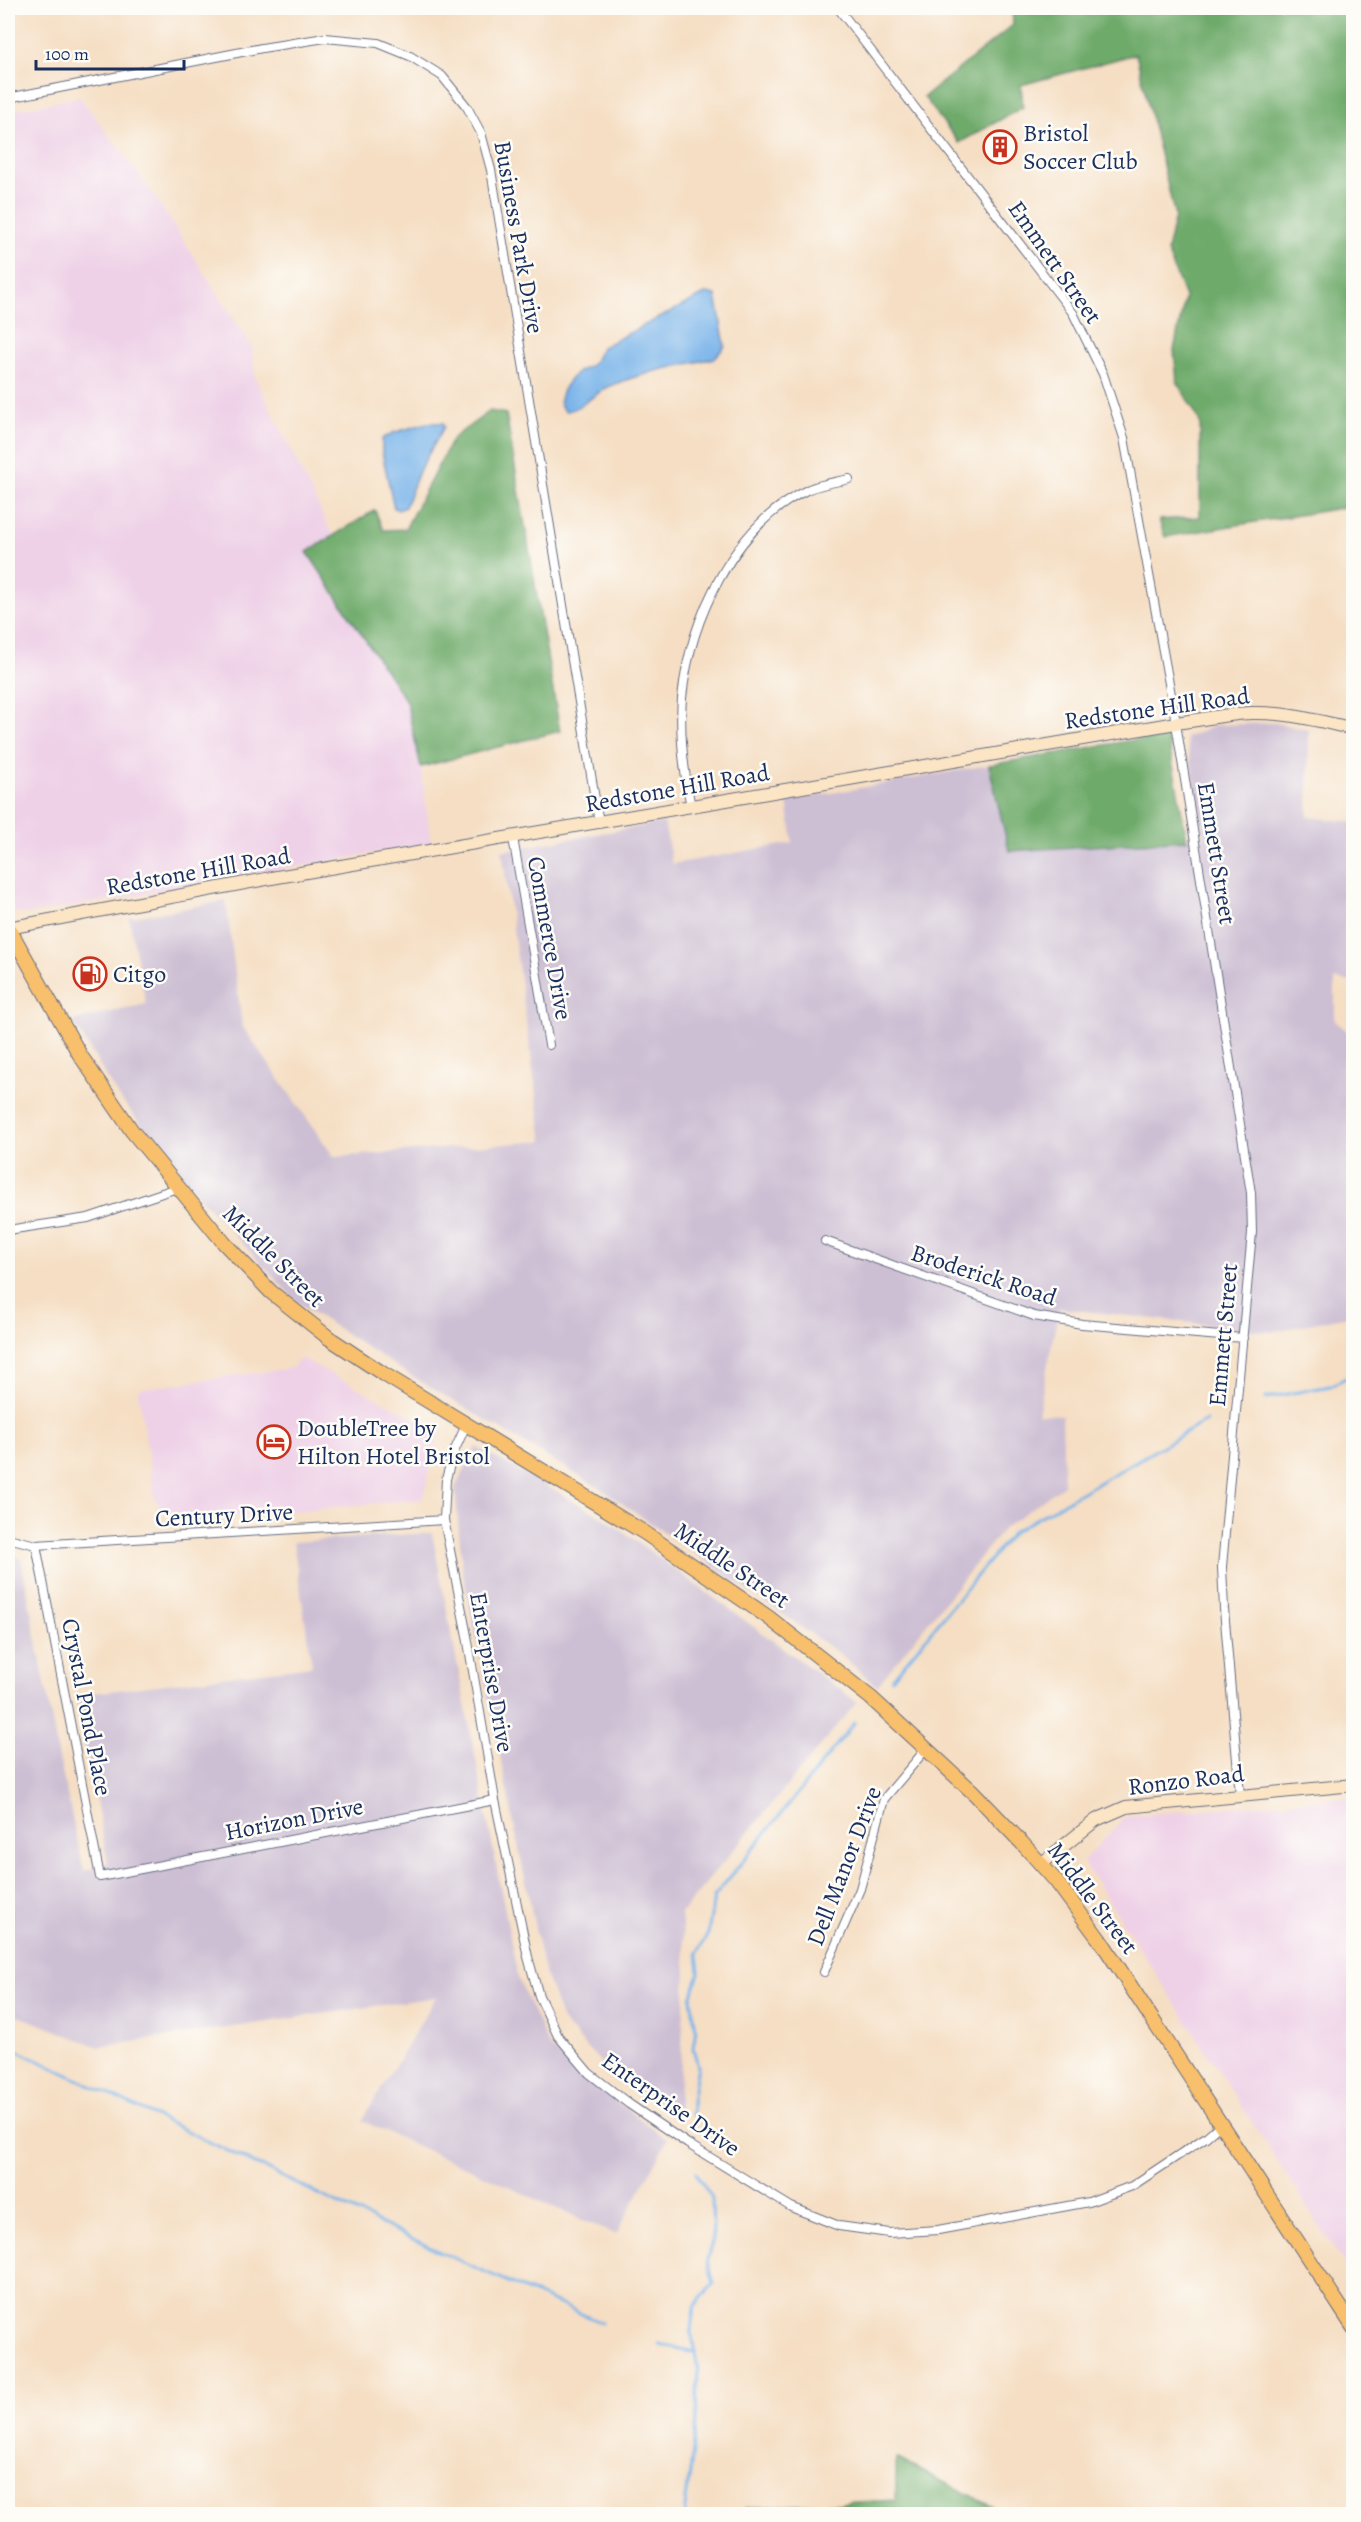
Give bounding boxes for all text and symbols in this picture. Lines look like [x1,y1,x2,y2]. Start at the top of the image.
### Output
scale bar [36,33,184,71]
text: 100 m [45,42,89,66]
place label: Bristol Soccer Club [1023,117,1138,177]
building icon: Bristol Soccer Club [982,129,1018,165]
street label: Business Park Drive [486,138,552,336]
street label: Emmett Street [1001,194,1109,330]
street label: Redstone Hill Road [1062,679,1252,737]
street label: Redstone Hill Road [582,756,772,820]
street label: Emmett Street [1190,779,1244,927]
street label: Redstone Hill Road [103,839,293,903]
street label: Commerce Drive [520,854,580,1022]
fuel station icon: Citgo [72,956,108,992]
place label: Citgo [113,958,166,990]
street label: Middle Street [216,1198,332,1314]
street label: Broderick Road [907,1236,1061,1314]
street label: Emmett Street [1201,1262,1245,1408]
place label: DoubleTree by Hilton Hotel Bristol [297,1412,490,1472]
hotel icon: DoubleTree by Hilton Hotel Bristol [256,1424,292,1460]
street label: Century Drive [154,1495,294,1535]
street label: Middle Street [668,1515,796,1615]
street label: Enterprise Drive [462,1589,522,1755]
street label: Crystal Pond Place [54,1616,120,1798]
street label: Ronzo Road [1126,1757,1246,1803]
street label: Dell Manor Drive [799,1782,889,1950]
street label: Horizon Drive [222,1790,366,1848]
street label: Middle Street [1040,1835,1146,1961]
street label: Enterprise Drive [595,2044,747,2164]

